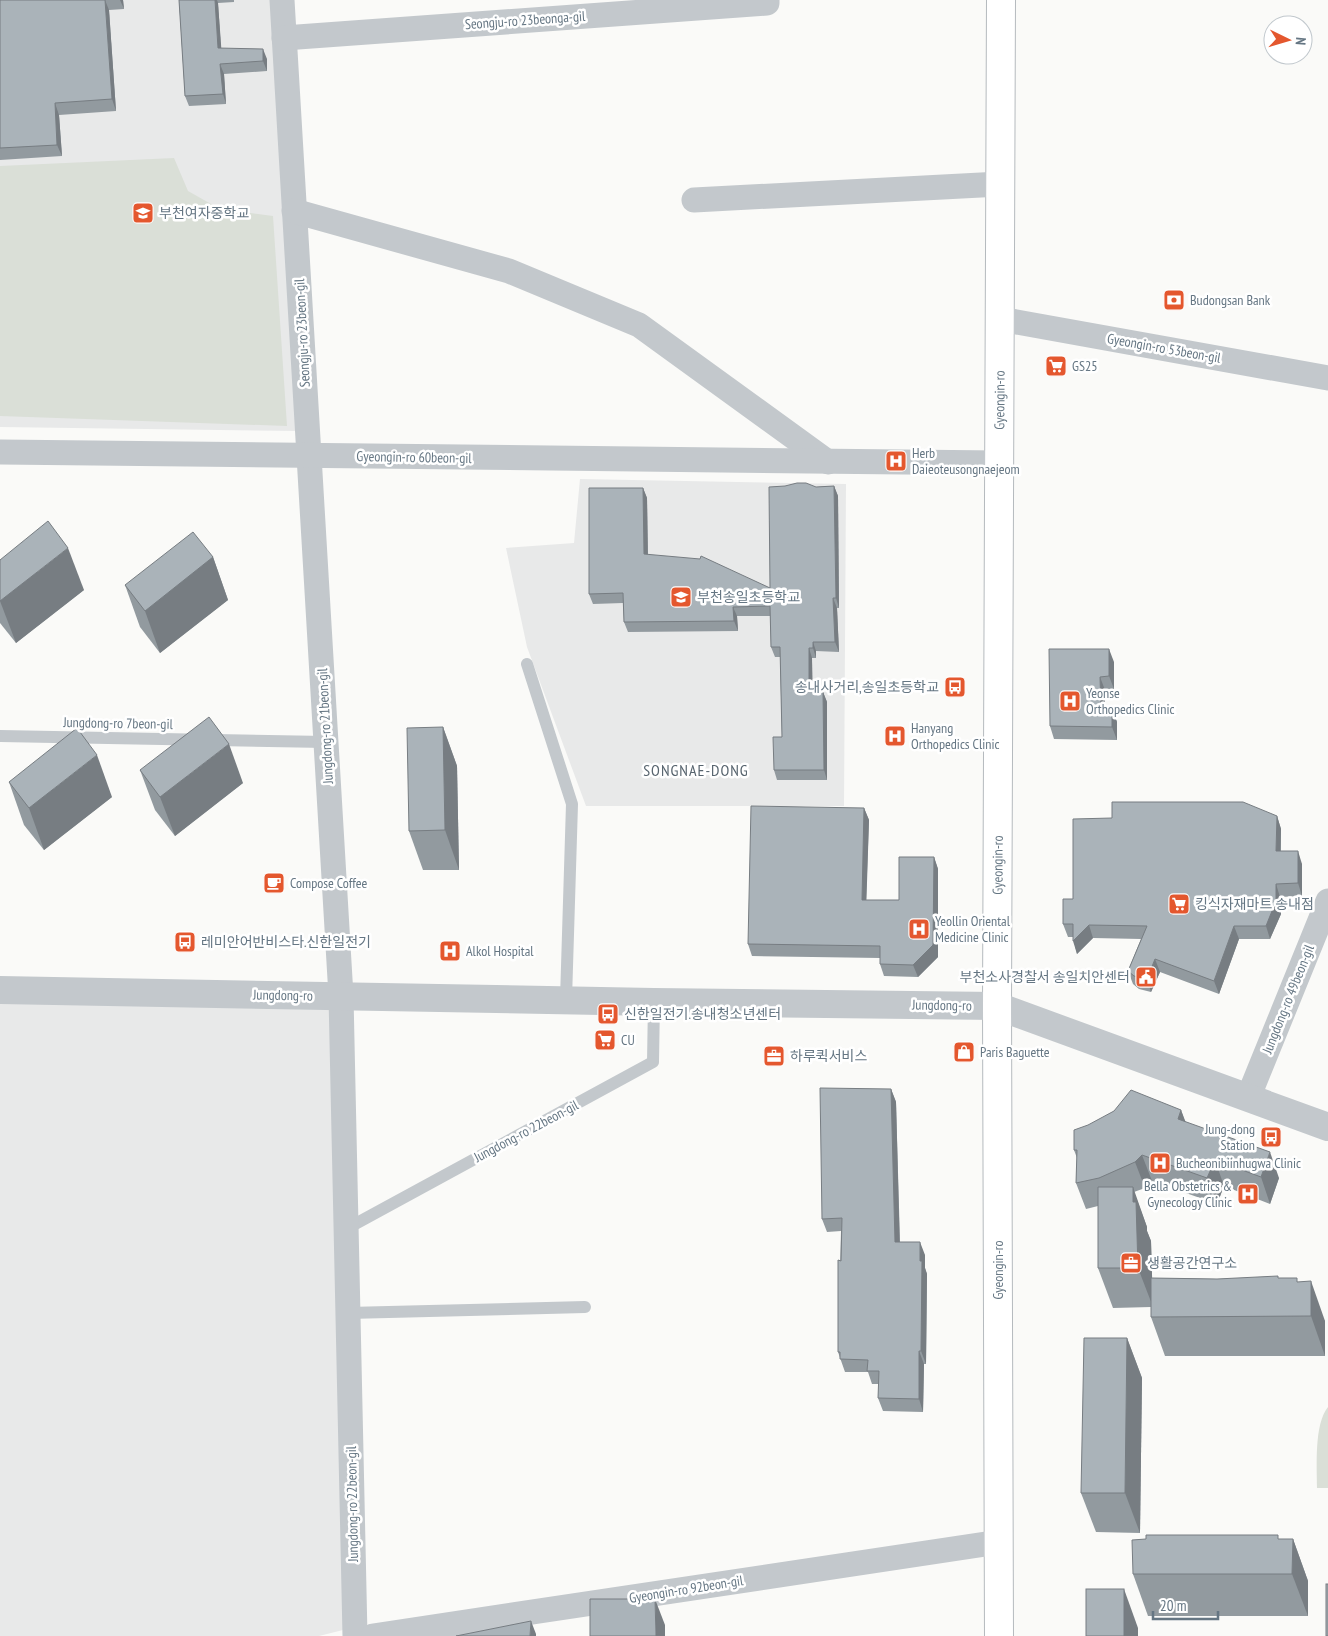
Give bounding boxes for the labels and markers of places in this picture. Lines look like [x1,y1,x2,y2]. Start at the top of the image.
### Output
school or university icon: 부천여자중학교 [131,201,155,225]
place label: 부천여자중학교 [159,204,249,222]
bank icon: Budongsan Bank [1162,288,1186,312]
place label: Budongsan Bank [1190,291,1271,309]
supermarket icon: GS25 [1044,354,1068,378]
place label: GS25 [1072,357,1097,375]
place label: Herb Daieoteusongnaejeom [912,444,1020,478]
hospital icon: Herb Daieoteusongnaejeom [884,449,908,473]
school or university icon: 부천송일초등학교 [669,585,693,609]
place label: 부천송일초등학교 [697,588,800,606]
bus stop icon: 송내사거리,송일초등학교 [943,675,967,699]
place label: 송내사거리,송일초등학교 [795,678,939,696]
place label: Yeonse Orthopedics Clinic [1086,684,1174,718]
hospital icon: Yeonse Orthopedics Clinic [1058,689,1082,713]
place label: Hanyang Orthopedics Clinic [911,719,999,753]
hospital icon: Hanyang Orthopedics Clinic [883,724,907,748]
cafe icon: Compose Coffee [262,871,286,895]
place label: Compose Coffee [290,874,367,892]
supermarket icon: 킹식자재마트 송내점 [1167,892,1191,916]
place label: 킹식자재마트 송내점 [1195,895,1314,913]
place label: Yeollin Oriental Medicine Clinic [935,912,1011,946]
hospital icon: Yeollin Oriental Medicine Clinic [907,917,931,941]
bus stop icon: 레미안어반비스타.신한일전기 [173,930,197,954]
place label: 레미안어반비스타.신한일전기 [201,933,371,951]
hospital icon: Alkol Hospital [438,939,462,963]
place label: Alkol Hospital [466,942,534,960]
public building icon: 부천소사경찰서 송일치안센터 [1134,965,1158,989]
place label: 부천소사경찰서 송일치안센터 [960,968,1130,986]
bus stop icon: 신한일전기.송내청소년센터 [596,1002,620,1026]
place label: 신한일전기.송내청소년센터 [624,1005,781,1023]
supermarket icon: CU [593,1028,617,1052]
place label: CU [621,1031,635,1049]
shop icon: Paris Baguette [952,1040,976,1064]
place label: Paris Baguette [980,1043,1050,1061]
office icon: 하루퀵서비스 [762,1044,786,1068]
place label: 하루퀵서비스 [790,1047,867,1065]
place label: Jung-dong Station [1204,1120,1255,1154]
bus stop icon: Jung-dong Station [1259,1125,1283,1149]
hospital icon: Bucheonibiinhugwa Clinic [1148,1151,1172,1175]
place label: Bucheonibiinhugwa Clinic [1176,1154,1301,1172]
place label: Bella Obstetrics & Gynecology Clinic [1144,1177,1232,1211]
hospital icon: Bella Obstetrics & Gynecology Clinic [1236,1182,1260,1206]
office icon: 생활공간연구소 [1119,1251,1143,1275]
place label: 생활공간연구소 [1147,1254,1237,1272]

